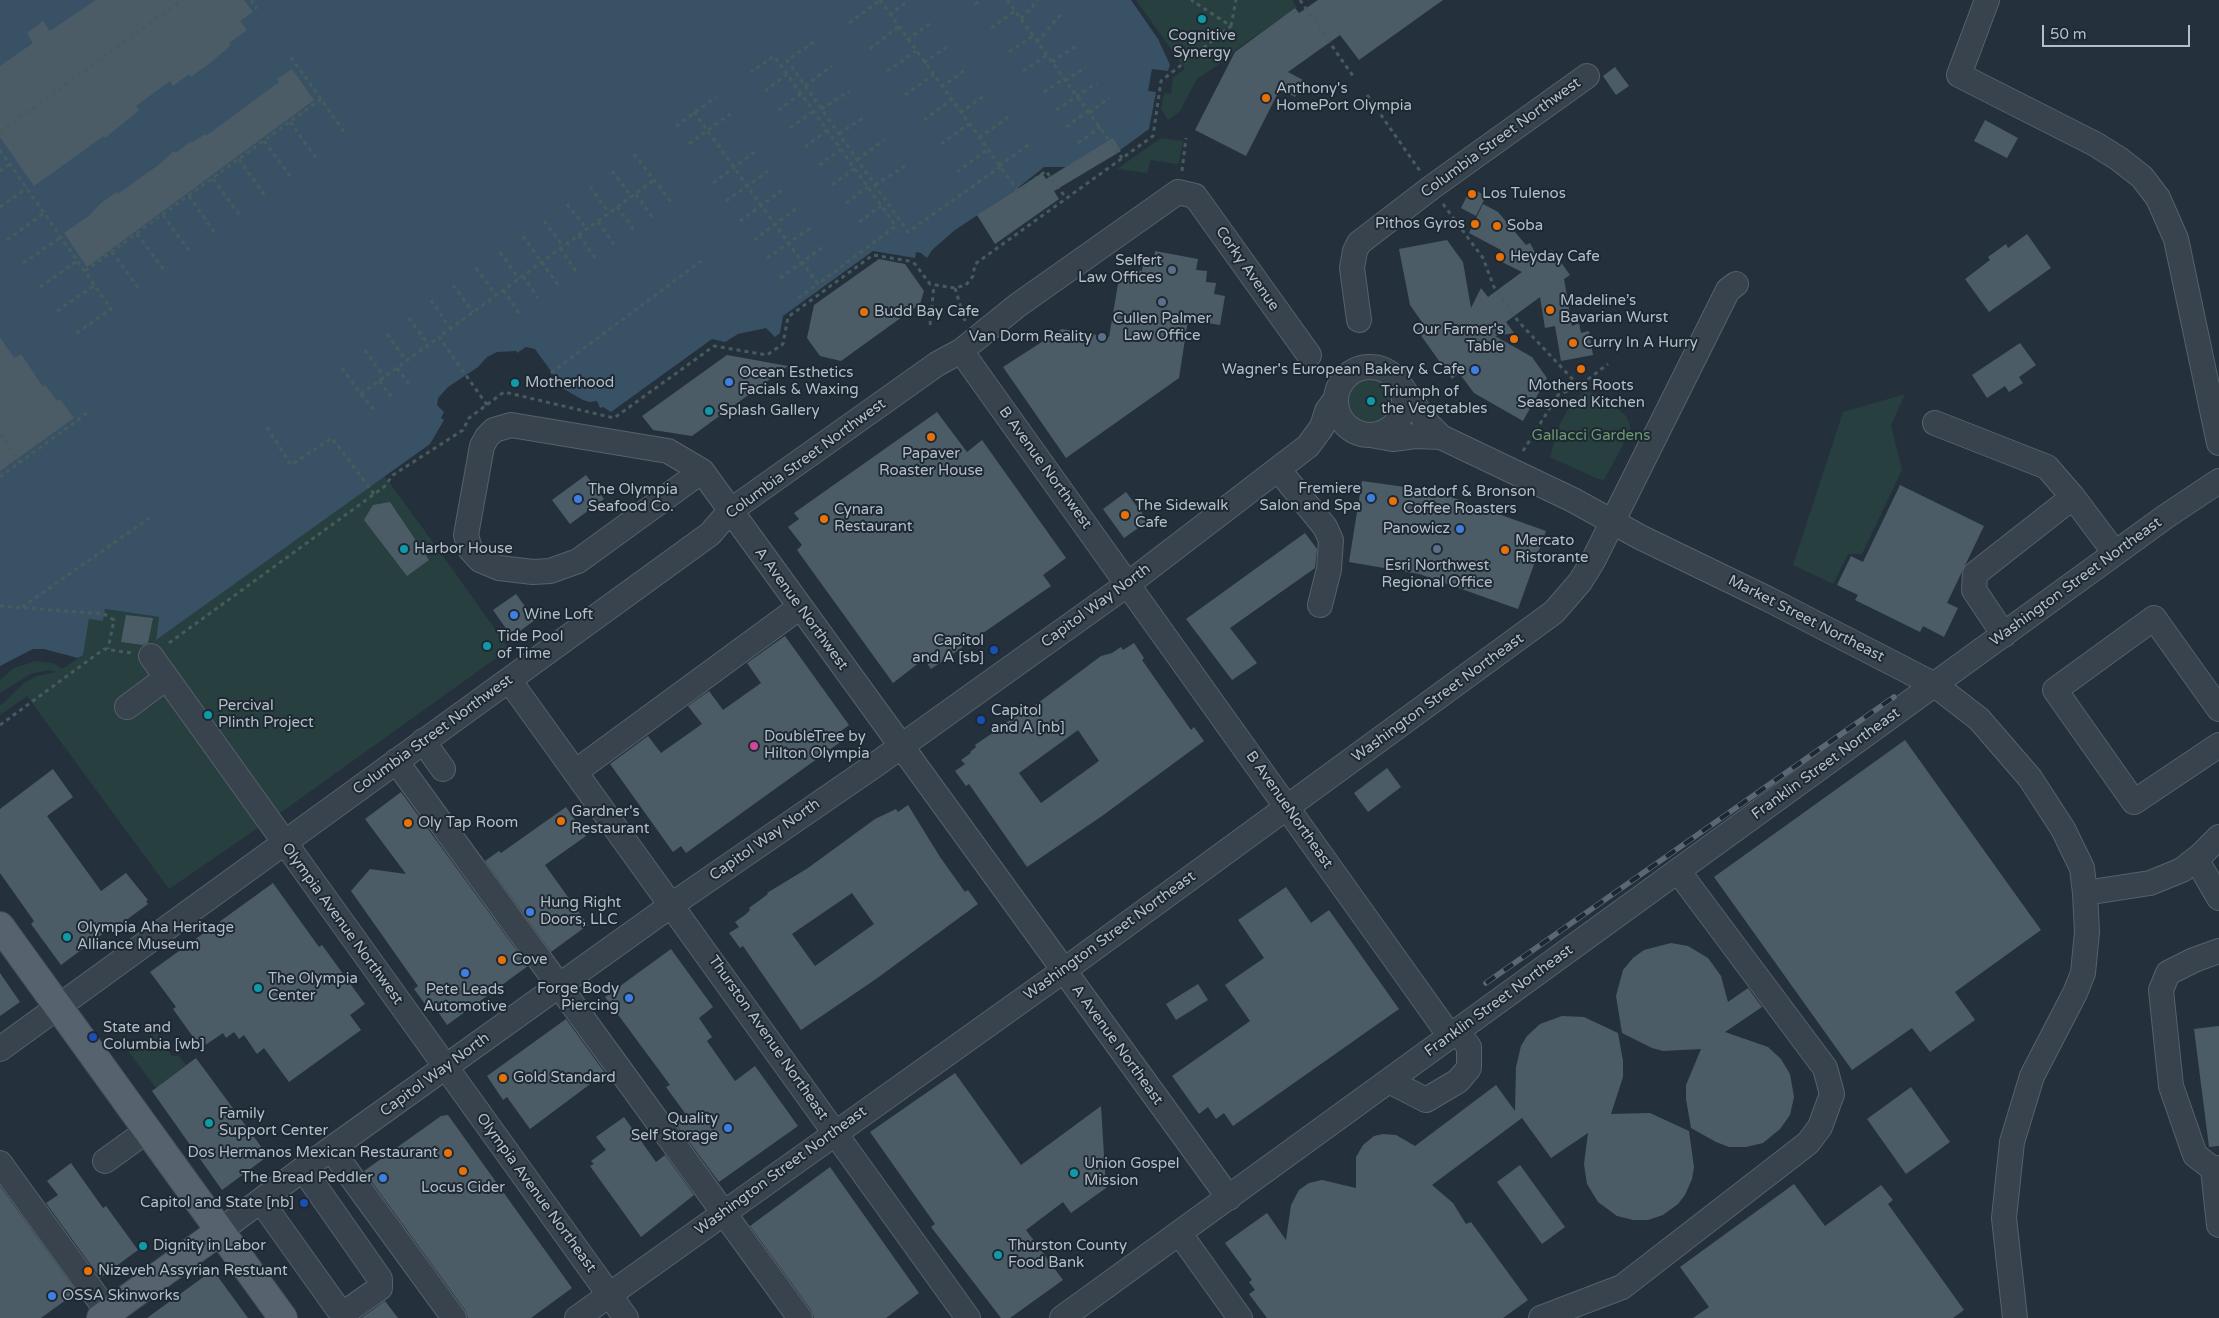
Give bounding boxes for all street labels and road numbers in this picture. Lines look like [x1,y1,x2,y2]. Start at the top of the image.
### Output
street label: Columbia Street Northwest [1418,74,1584,202]
street label: Corky Avenue [1211,223,1283,315]
street label: Columbia Street Northwest [723,395,889,523]
street label: B Avenue Northwest [995,403,1095,533]
street label: Washington Street Northeast [1987,514,2165,650]
street label: A Avenue Northwest [750,544,852,674]
street label: Capitol Way North [1038,560,1154,652]
street label: Market Street Northeast [1725,572,1887,666]
street label: Washington Street Northeast [1349,630,1527,766]
street label: Columbia Street Northwest [350,671,516,799]
street label: Franklin Street Northeast [1748,704,1904,824]
street label: B AvenueNortheast [1242,748,1336,872]
street label: Capitol Way North [706,795,824,885]
street label: Olympia Avenue Northwest [277,840,407,1008]
street label: Washington Street Northeast [1021,868,1199,1004]
street label: Franklin Street Northeast [1421,941,1577,1061]
street label: Thurston Avenue Northeast [704,952,832,1124]
street label: A Avenue Northeast [1067,981,1167,1109]
street label: Capitol Way North [377,1029,493,1121]
street label: Washington Street Northeast [692,1103,870,1239]
street label: Olympia Avenue Northeast [472,1110,600,1276]

